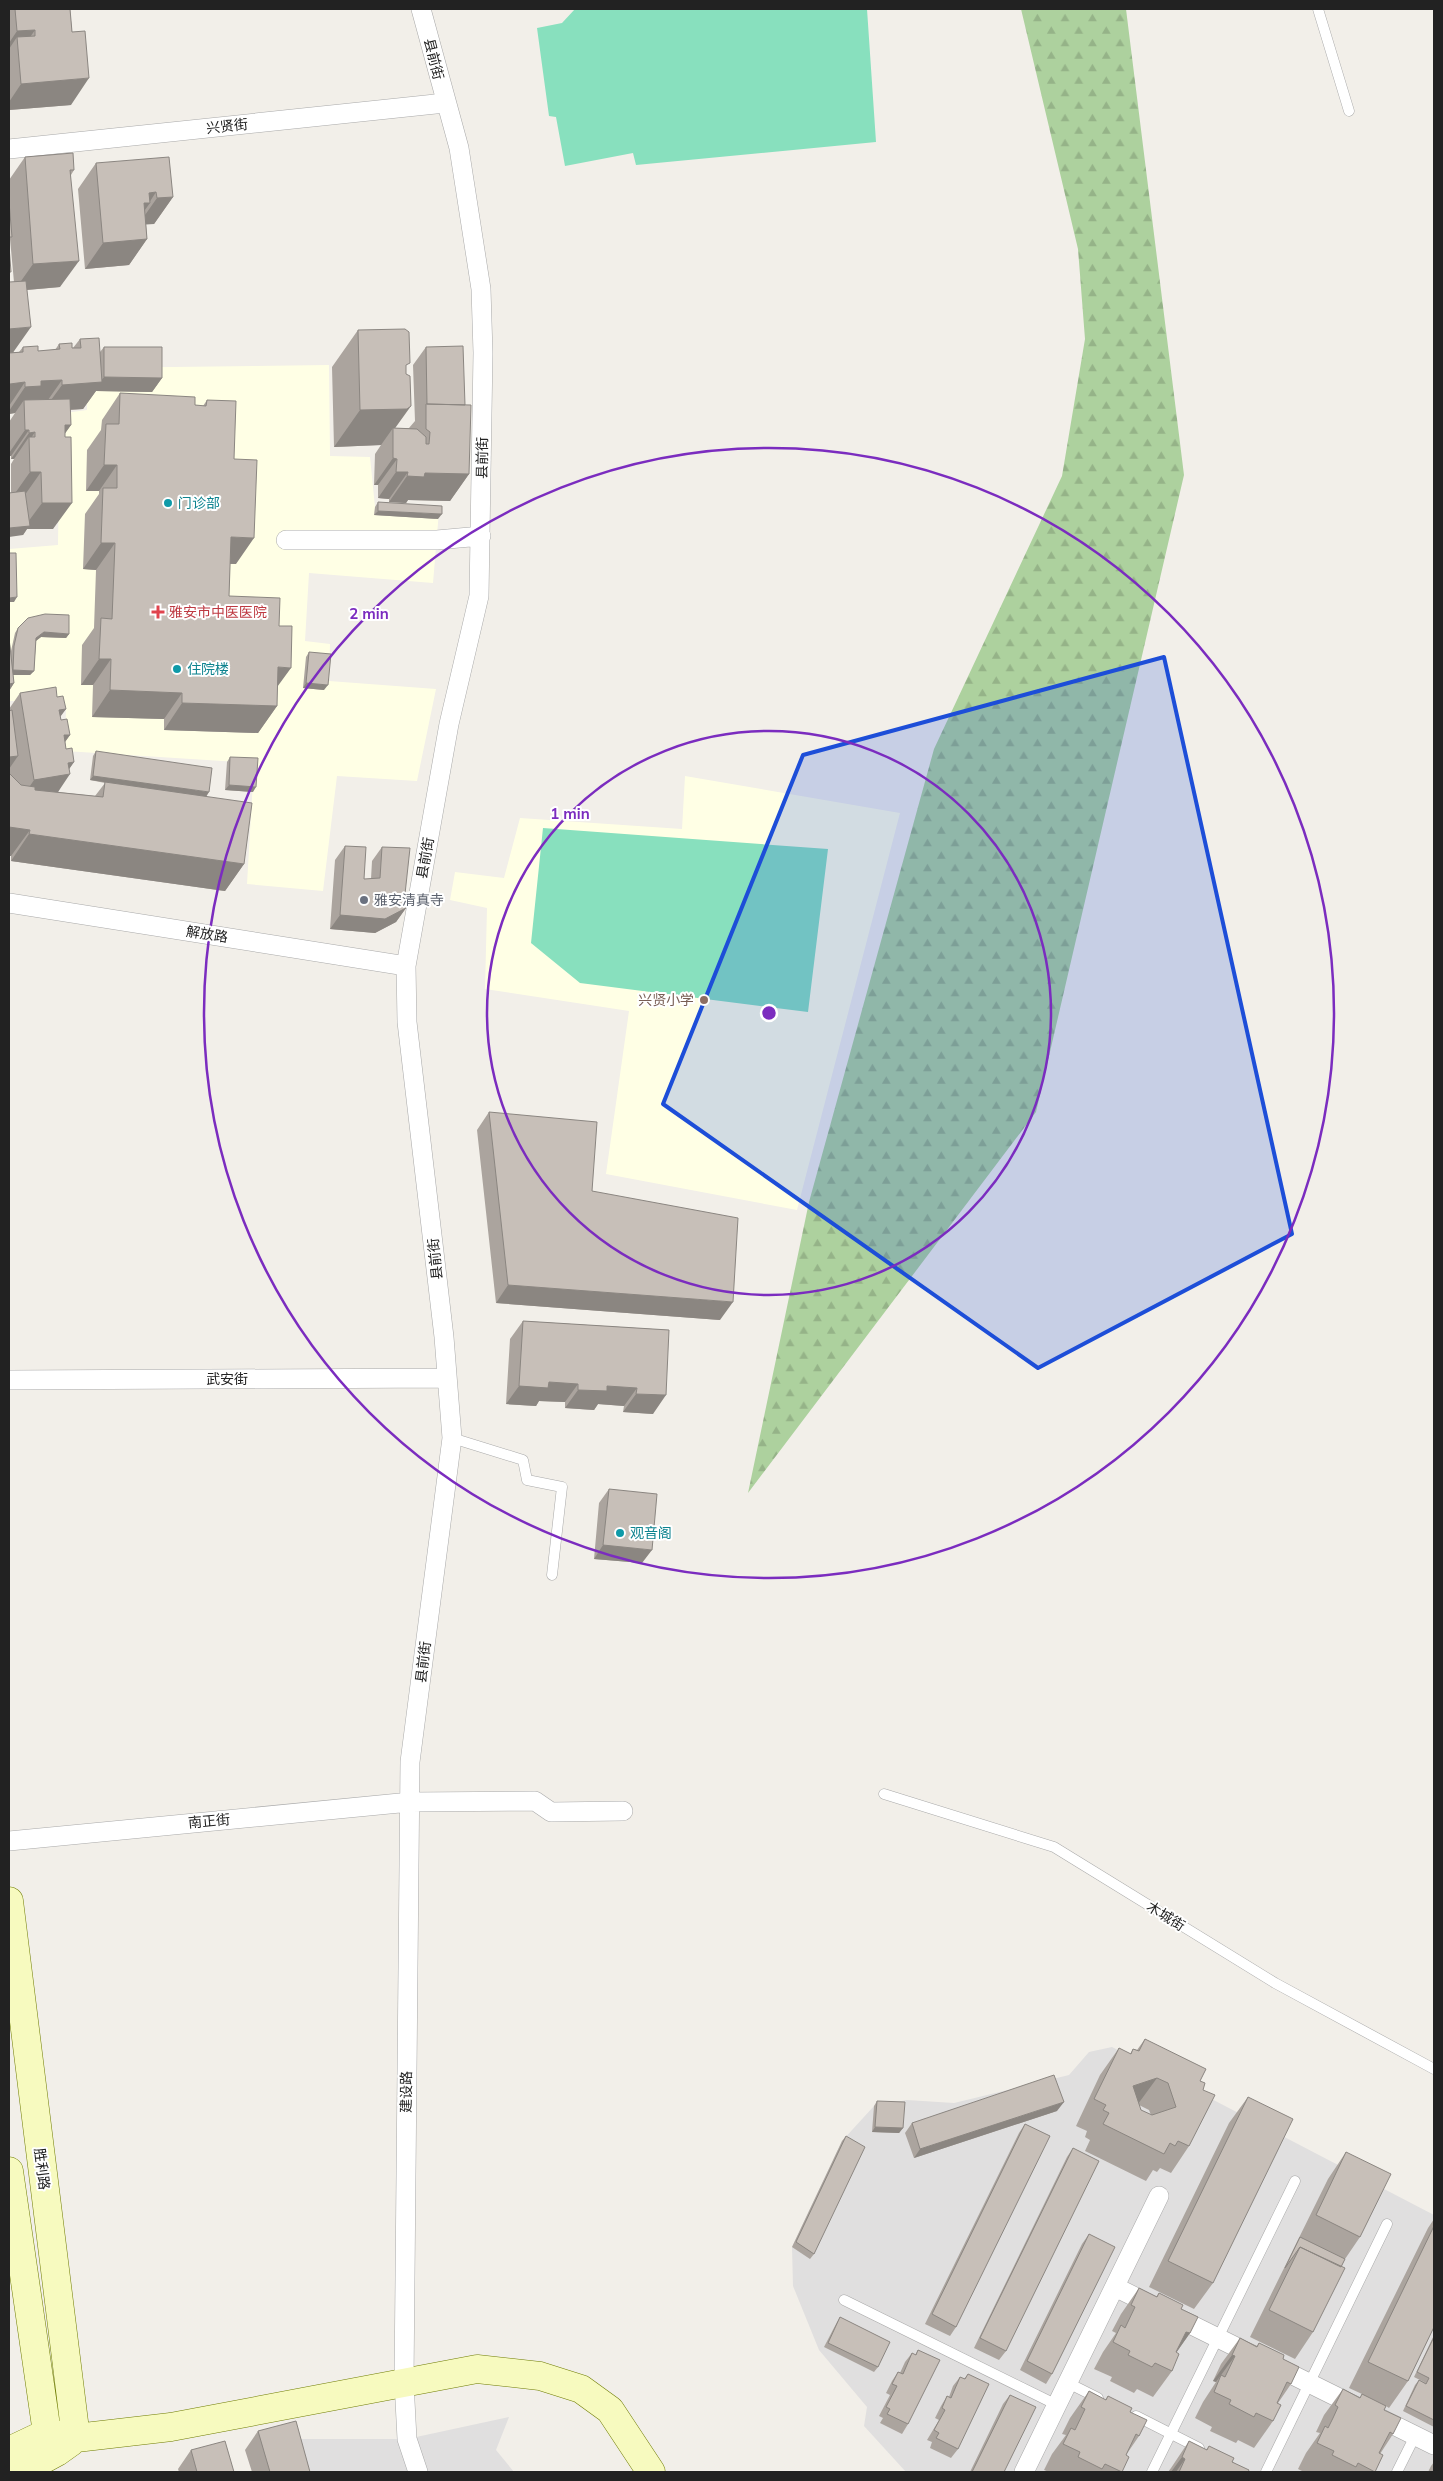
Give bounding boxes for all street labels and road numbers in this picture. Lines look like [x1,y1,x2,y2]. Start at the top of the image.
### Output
street label: 县前街 [420,36,448,82]
street label: 兴贤街 [205,115,249,137]
street label: 县前街 [473,437,491,479]
street label: 县前街 [412,836,438,880]
street label: 解放路 [185,922,229,946]
street label: 县前街 [424,1237,446,1281]
street label: 武安街 [206,1370,248,1388]
street label: 县前街 [412,1640,434,1684]
street label: 南正街 [187,1810,231,1832]
street label: 木城街 [1143,1897,1189,1935]
street label: 建设路 [397,2071,415,2113]
street label: 胜利路 [31,2147,53,2191]

